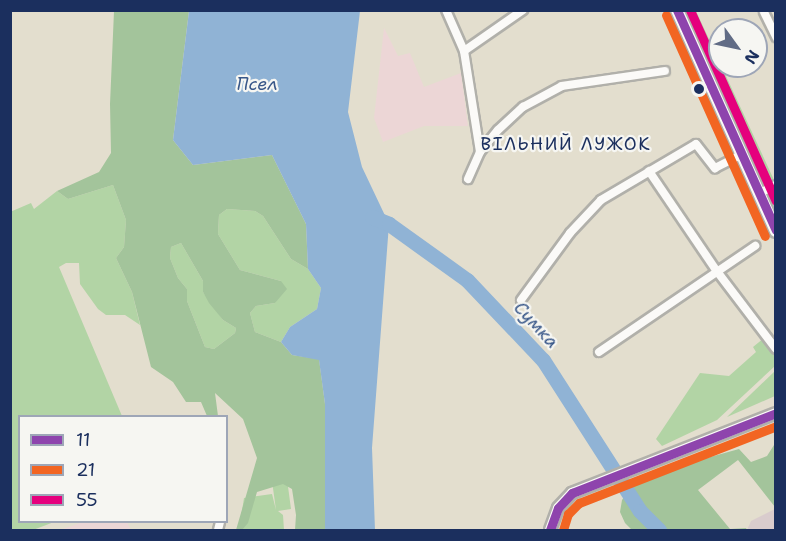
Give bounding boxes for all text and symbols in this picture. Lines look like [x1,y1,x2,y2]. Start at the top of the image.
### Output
north arrow [708,18,768,78]
text: N [740,46,764,68]
water label: Псел [236,73,278,95]
unlabelled marker [693,83,705,95]
district label: ВІЛЬНИЙ ЛУЖОК [481,133,651,155]
water label: Сумка [509,297,563,353]
legend [18,415,228,523]
text: 11 [76,428,90,452]
text: 21 [76,458,95,482]
text: 55 [76,488,97,512]

